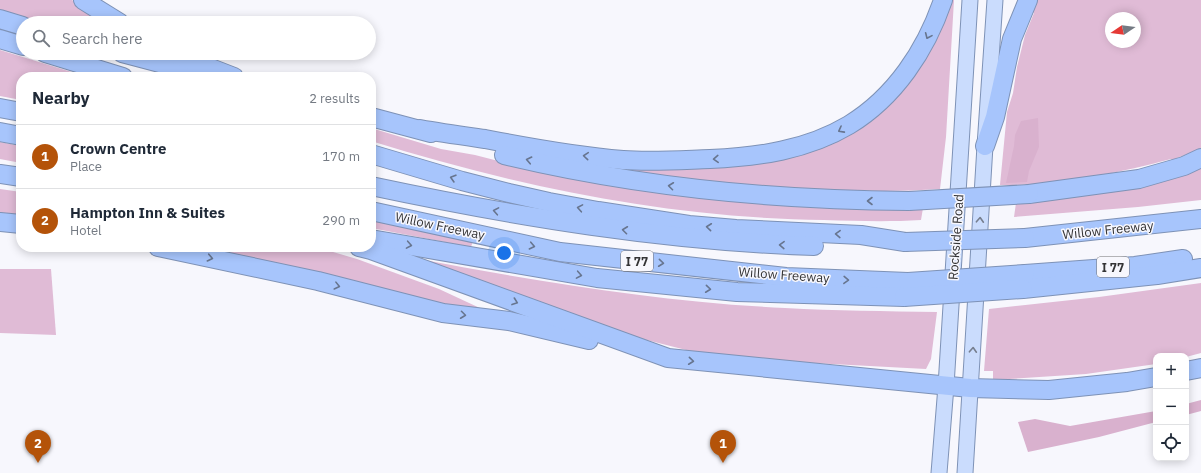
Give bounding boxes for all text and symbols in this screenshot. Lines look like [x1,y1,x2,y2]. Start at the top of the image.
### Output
north arrow [1105,12,1141,48]
search box [16,16,376,60]
icon: search [30,27,52,49]
text: Search here [62,29,142,48]
one-way arrow [925,32,933,40]
text: Nearby [32,87,90,109]
text: 2 results [309,90,360,107]
one-way arrow [838,125,845,132]
text: Crown Centre [70,139,166,158]
text: 1 [41,148,49,165]
text: 170 m [322,148,360,165]
one-way arrow [583,152,589,161]
one-way arrow [713,155,719,163]
one-way arrow [526,157,532,165]
text: Place [70,158,102,175]
one-way arrow [450,174,457,183]
one-way arrow [668,182,674,191]
street label: Rockside Road [945,194,967,280]
one-way arrow [867,197,873,205]
text: Hampton Inn & Suites [70,203,225,222]
one-way arrow [577,204,583,212]
one-way arrow [493,207,499,215]
street label: Willow Freeway [394,208,487,244]
text: 2 [41,212,49,229]
text: 290 m [322,212,360,229]
one-way arrow [976,217,985,223]
street label: Willow Freeway [1062,217,1155,243]
text: Hotel [70,222,102,239]
one-way arrow [706,222,712,231]
one-way arrow [622,226,628,235]
one-way arrow [835,230,841,239]
one-way arrow [406,241,413,249]
one-way arrow [779,241,785,249]
one-way arrow [529,242,535,250]
your location [494,243,514,263]
road number: I 77 [621,251,653,271]
one-way arrow [207,254,213,262]
road number: I 77 [1097,257,1129,277]
one-way arrow [658,259,664,268]
street label: Willow Freeway [738,263,831,287]
one-way arrow [576,270,582,279]
one-way arrow [843,275,849,284]
one-way arrow [334,282,340,290]
one-way arrow [705,285,711,294]
one-way arrow [511,298,518,306]
one-way arrow [460,311,466,320]
one-way arrow [968,346,977,353]
map controls [1153,353,1189,461]
button: + [1153,353,1189,389]
one-way arrow [688,356,694,365]
button: − [1153,389,1189,425]
button: locate [1153,425,1189,461]
pin: 2 [25,430,51,463]
pin: 1 [710,430,736,463]

